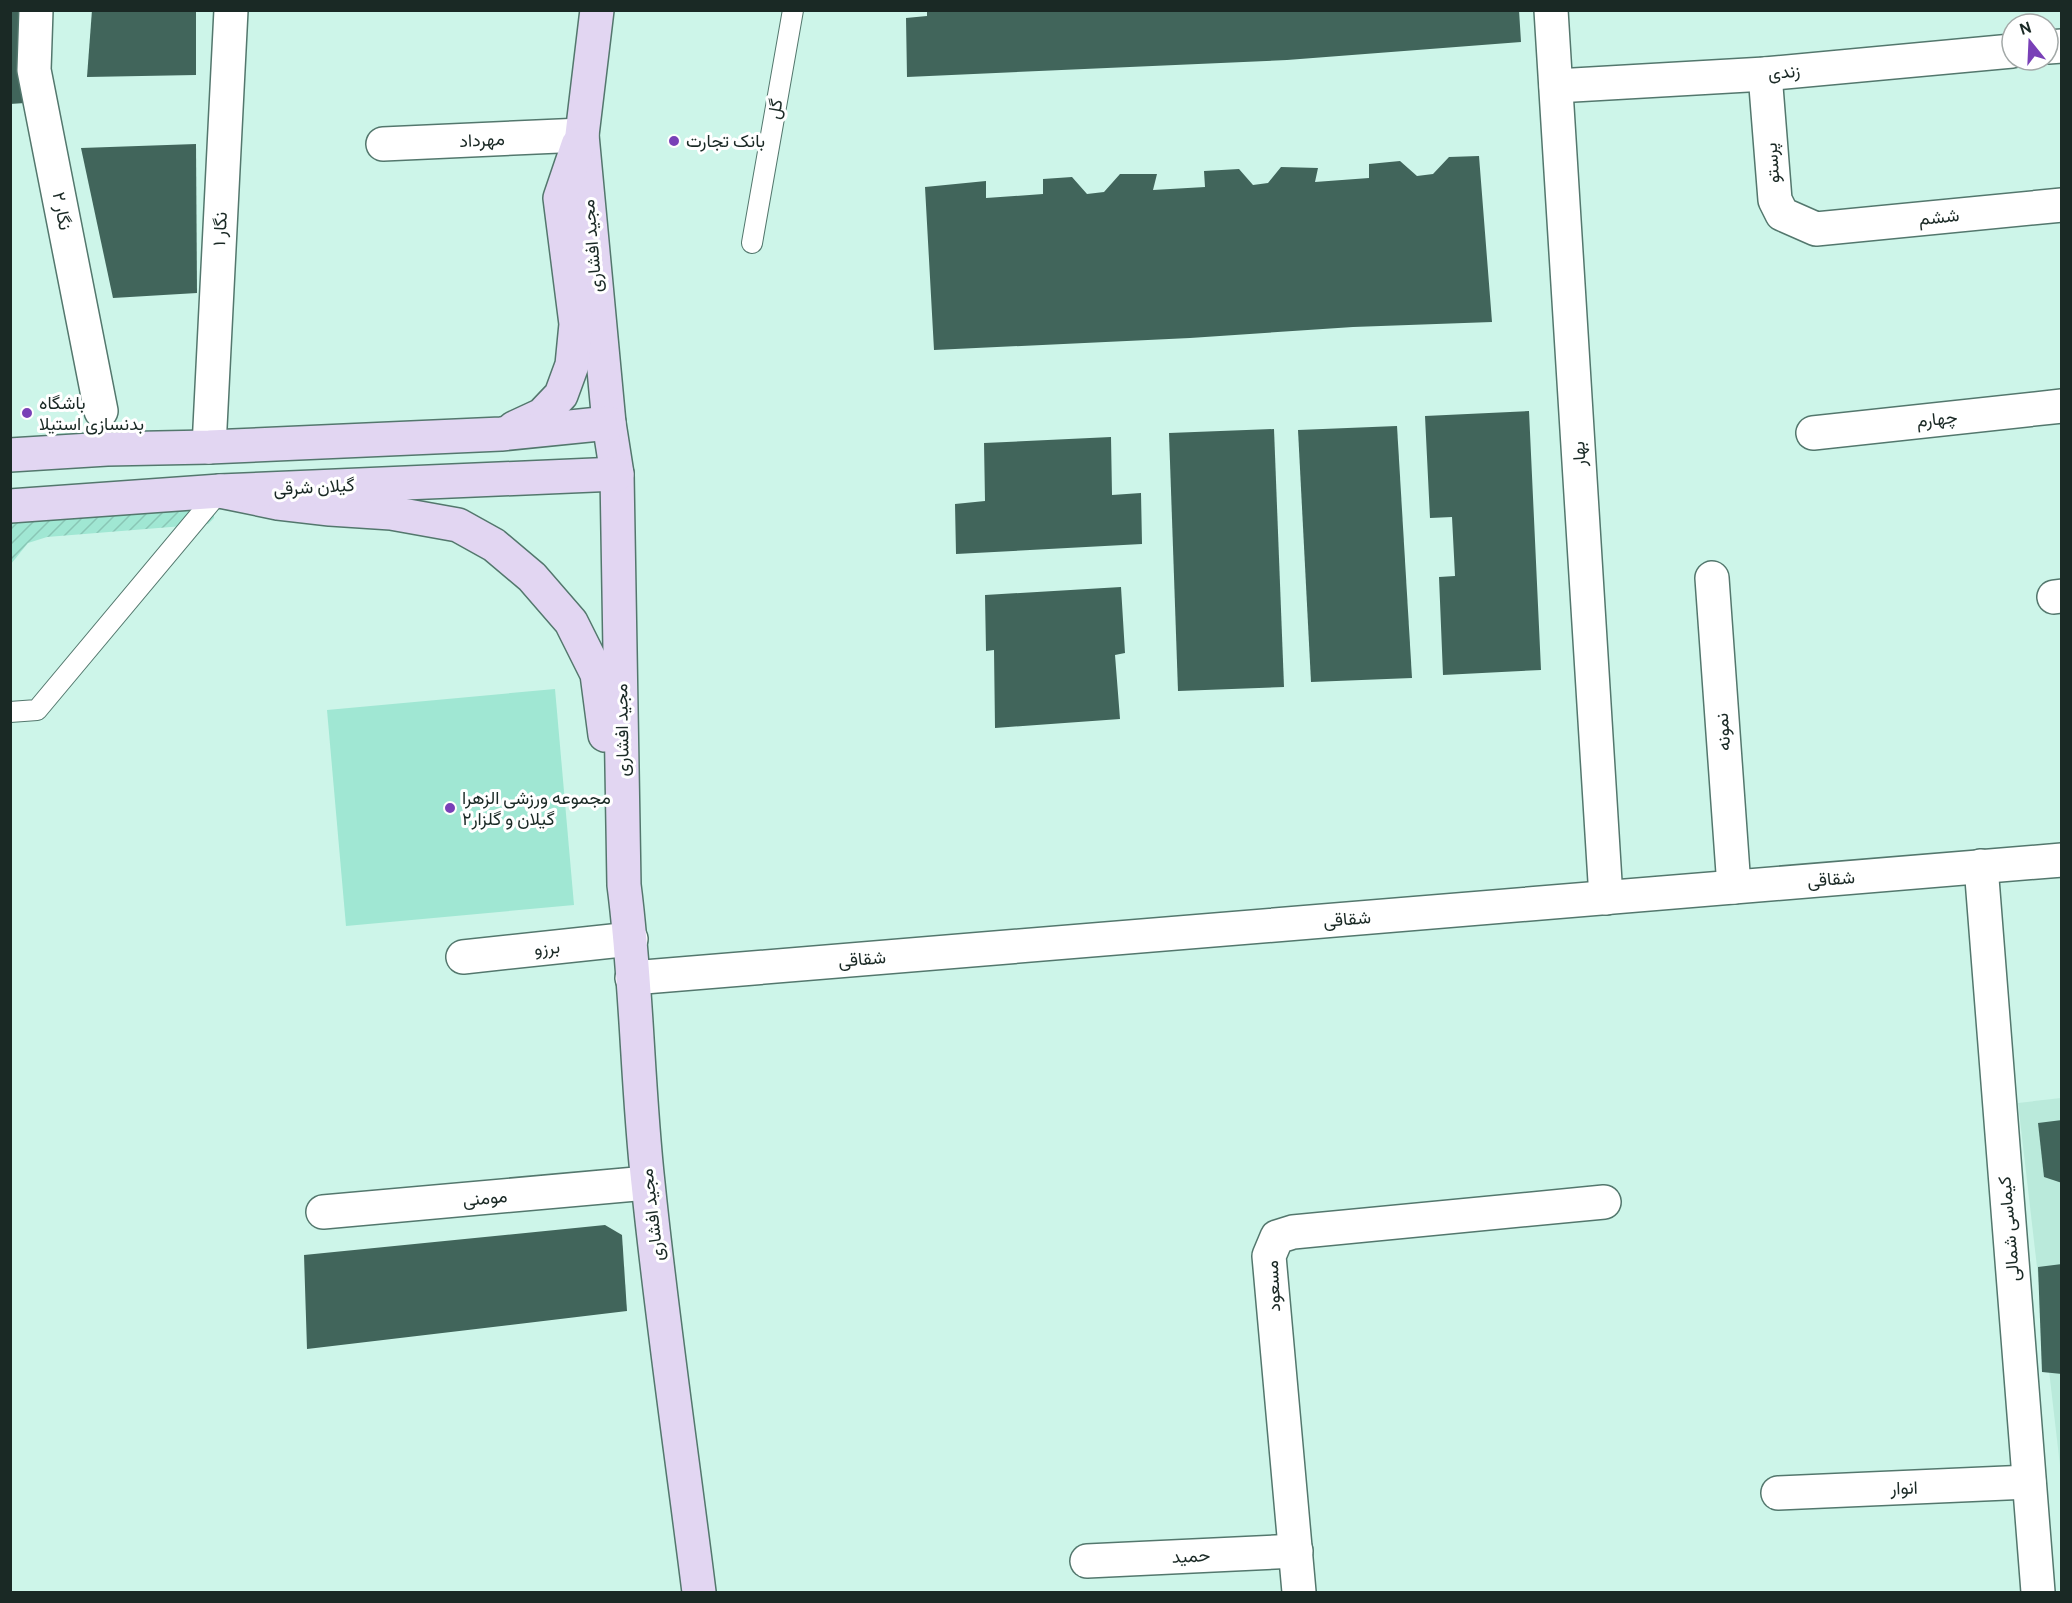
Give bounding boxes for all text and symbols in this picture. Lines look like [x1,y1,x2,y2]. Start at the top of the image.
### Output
north arrow [2000,12,2060,72]
text: N [2017,17,2034,39]
street label: زندی [1767,60,1801,84]
street label: گل [762,97,788,121]
street label: مهرداد [459,128,505,152]
place label: بانک تجارت [686,130,765,152]
marker: بانک تجارت [667,134,681,148]
street label: پرستو [1760,142,1785,184]
street label: نگار ۲ [48,190,76,232]
street label: مجید افشاری [577,199,607,293]
street label: ششم [1918,204,1961,231]
street label: نگار ۱ [208,211,232,247]
place label: باشگاه بدنسازی استیلا [39,392,144,435]
marker: باشگاه بدنسازی استیلا [20,406,34,420]
street label: چهارم [1915,406,1959,433]
street label: بهار [1567,441,1591,468]
street label: گیلان شرقی [273,474,355,500]
street label: مجید افشاری [610,683,634,777]
street label: نمونه [1711,712,1735,752]
place label: مجموعه ورزشی الزهرا گیلان و گلزار۲ [462,787,611,830]
marker: مجموعه ورزشی الزهرا گیلان و گلزار۲ [443,801,457,815]
street label: شقاقی [1806,866,1856,892]
street label: شقاقی [1322,906,1372,932]
street label: برزو [533,936,561,960]
street label: شقاقی [837,946,887,972]
street label: مجید افشاری [635,1167,669,1263]
street label: کیماسی شمالی [1993,1175,2025,1283]
street label: مومنی [462,1185,508,1211]
street label: مسعود [1261,1260,1285,1312]
street label: انوار [1889,1477,1918,1500]
street label: حمید [1171,1544,1211,1568]

